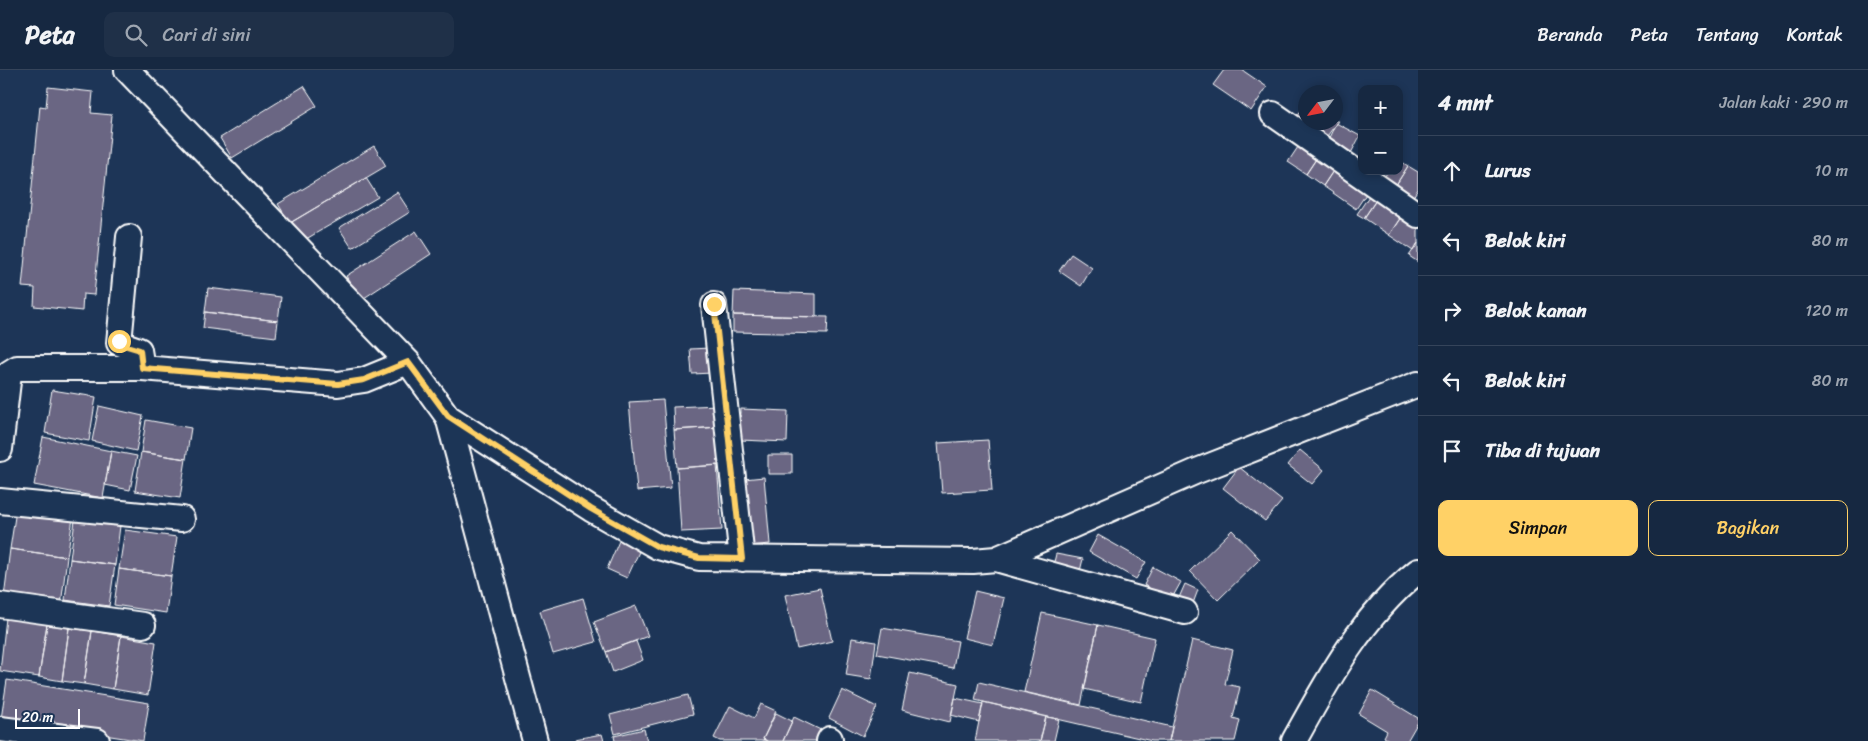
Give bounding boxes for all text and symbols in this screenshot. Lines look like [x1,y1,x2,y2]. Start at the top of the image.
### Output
search box [104,12,454,57]
text: Peta [25,14,74,56]
text: Cari di sini [162,18,251,51]
text: Beranda [1537,19,1603,51]
text: Peta [1631,19,1668,51]
text: Tentang [1696,19,1759,51]
text: Kontak [1787,19,1843,51]
icon: search [122,21,150,49]
text: 4 mnt [1438,84,1493,122]
north arrow [1298,85,1343,130]
map controls [1358,85,1403,175]
button: + [1358,85,1403,130]
text: Jalan kaki · 290 m [1719,88,1848,117]
button: − [1358,130,1403,175]
text: Lurus [1485,154,1531,187]
text: 10 m [1815,156,1848,185]
icon: ahead [1438,157,1466,185]
text: Belok kiri [1485,224,1565,257]
text: 80 m [1812,226,1848,255]
icon: left [1438,227,1466,255]
route end [703,293,726,316]
text: Belok kanan [1485,294,1587,327]
text: 120 m [1805,296,1848,325]
icon: right [1438,297,1466,325]
route start [108,330,131,353]
text: Belok kiri [1485,364,1565,397]
text: 80 m [1812,366,1848,395]
icon: left [1438,367,1466,395]
text: Tiba di tujuan [1485,434,1600,467]
icon: arrive [1438,437,1466,465]
button: Simpan [1438,500,1638,556]
button: Bagikan [1648,500,1848,556]
text: 20 m [22,705,53,730]
scale bar [15,706,80,729]

